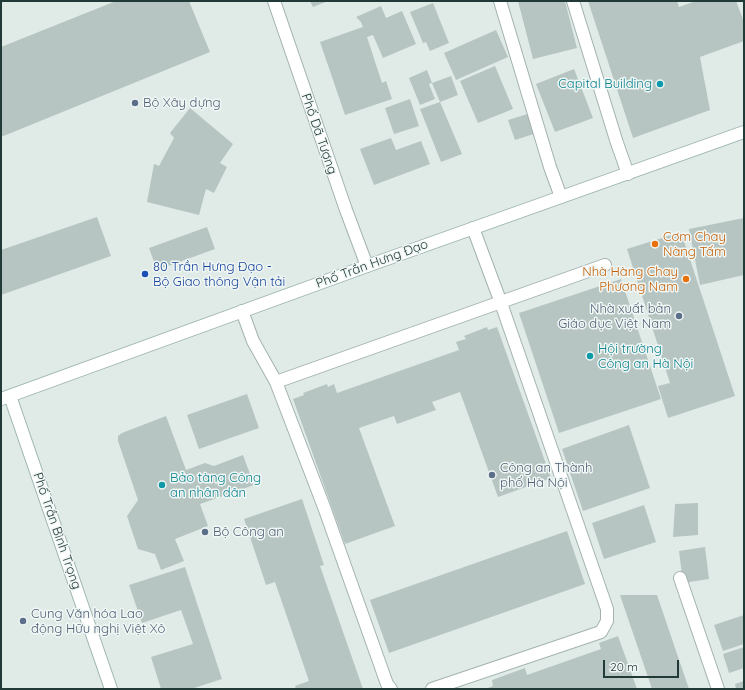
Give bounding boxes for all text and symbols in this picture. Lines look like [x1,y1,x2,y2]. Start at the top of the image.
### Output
place label: Capital Building [558,76,652,92]
marker: Capital Building [655,79,665,89]
street label: Phố Dã Tượng [298,92,340,176]
place label: Bộ Xây dựng [143,95,221,111]
marker: Bộ Xây dựng [130,98,140,108]
place label: Cơm Chay Nàng Tấm [663,229,726,260]
street label: Phố Trần Hưng Đạo [314,236,430,292]
marker: Cơm Chay Nàng Tấm [650,239,660,249]
place label: 80 Trần Hưng Đạo - Bộ Giao thông Vận tải [153,259,285,290]
place label: Nhà Hàng Chay Phương Nam [582,264,678,295]
marker: 80 Trần Hưng Đạo - Bộ Giao thông Vận tải [140,269,150,279]
marker: Nhà Hàng Chay Phương Nam [681,274,691,284]
place label: Nhà xuất bản Giáo dục Việt Nam [558,301,671,332]
marker: Nhà xuất bản Giáo dục Việt Nam [674,311,684,321]
place label: Hội trường Công an Hà Nội [598,341,693,372]
marker: Hội trường Công an Hà Nội [585,351,595,361]
place label: Công an Thành phố Hà Nội [500,460,592,491]
street label: Phố Trần Bình Trọng [30,470,84,592]
place label: Bảo tàng Công an nhân dân [170,470,261,501]
marker: Công an Thành phố Hà Nội [487,470,497,480]
marker: Bảo tàng Công an nhân dân [157,480,167,490]
place label: Bộ Công an [213,524,284,540]
marker: Bộ Công an [200,527,210,537]
place label: Cung Văn hóa Lao động Hữu nghị Việt Xô [31,606,165,637]
marker: Cung Văn hóa Lao động Hữu nghị Việt Xô [18,616,28,626]
scale bar [605,652,681,678]
text: 20 m [610,659,638,674]

